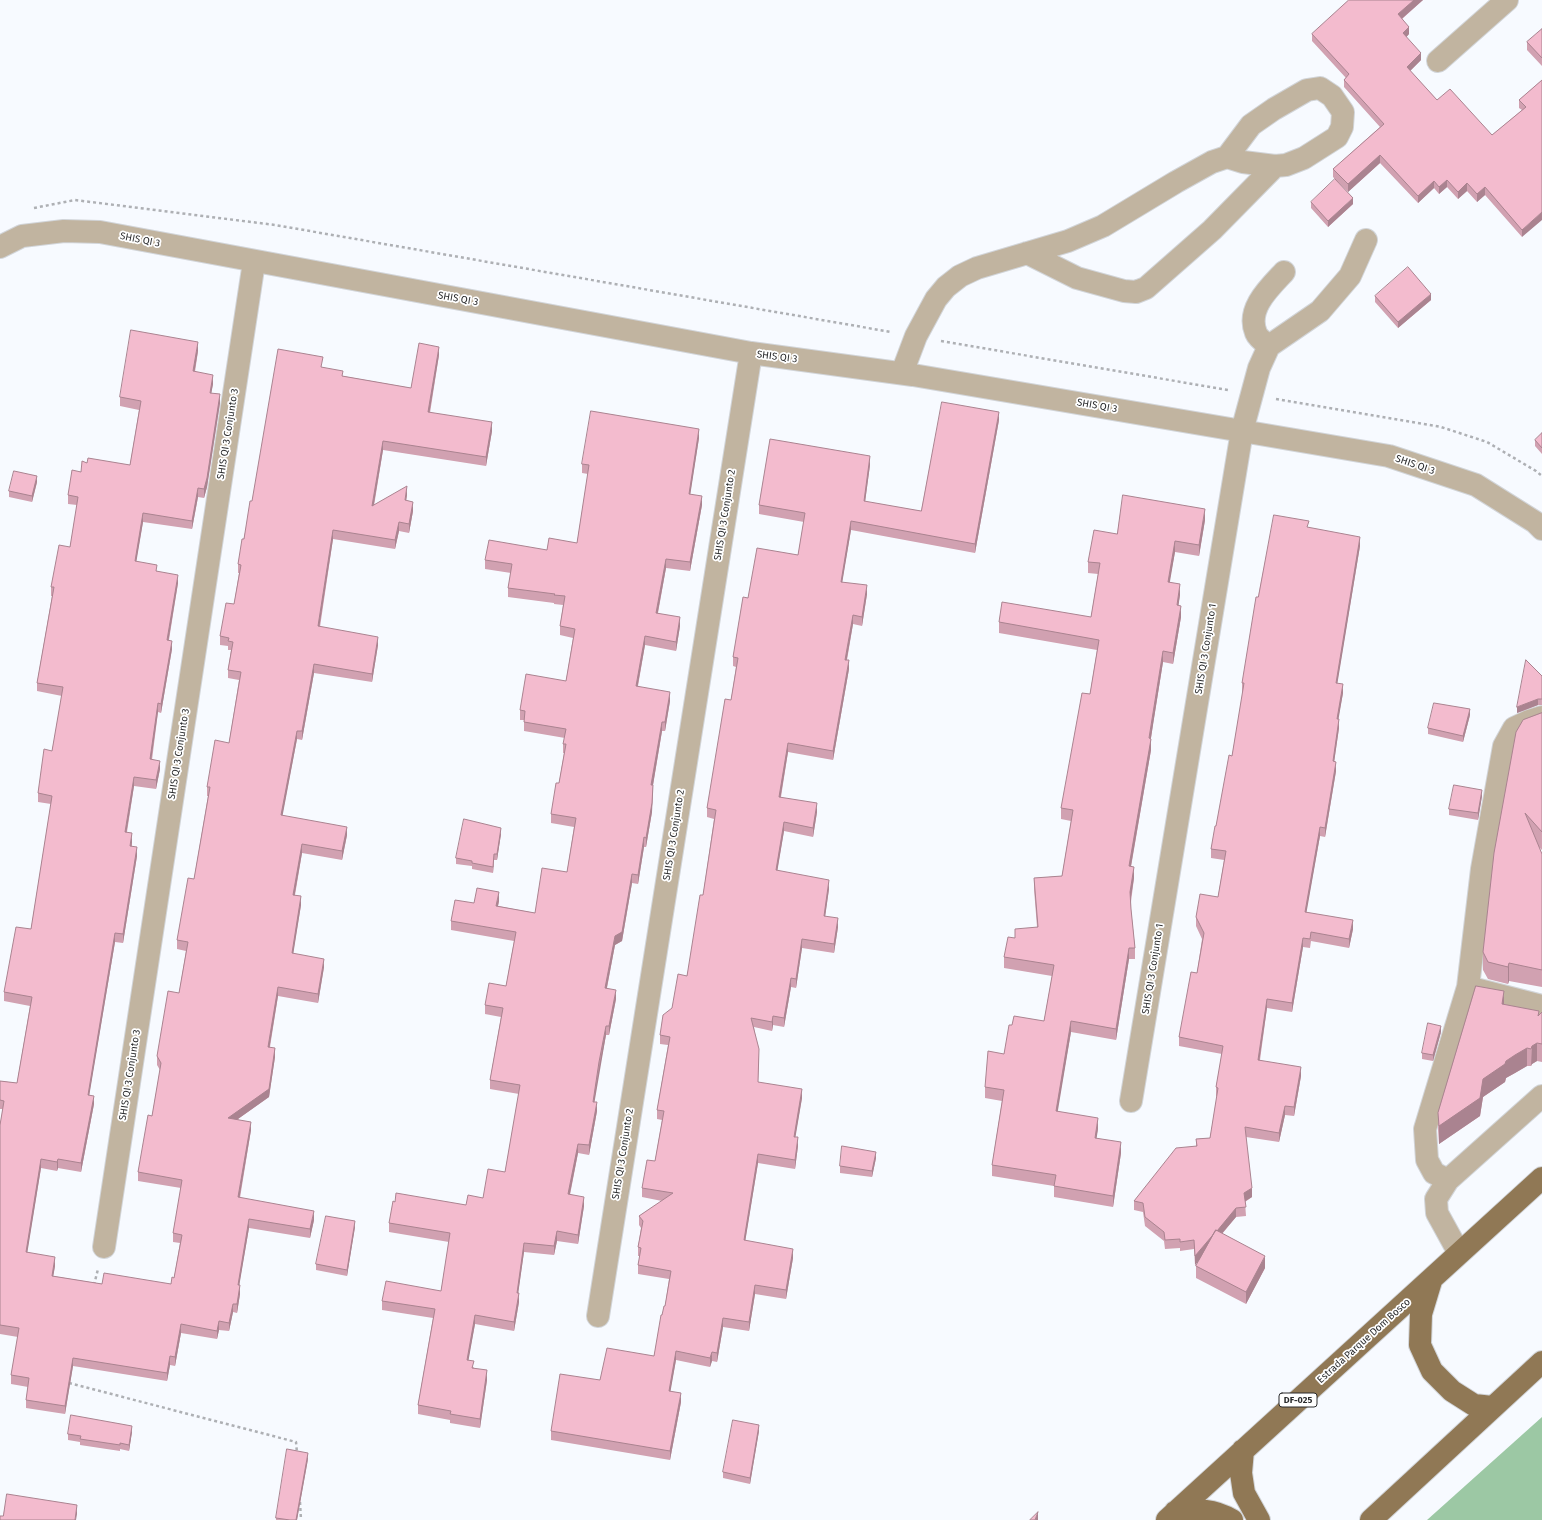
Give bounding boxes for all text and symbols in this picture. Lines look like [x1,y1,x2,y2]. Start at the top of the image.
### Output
street label: SHIS QI 3 [119,230,161,250]
street label: SHIS QI 3 [437,290,479,308]
street label: SHIS QI 3 [756,349,798,365]
street label: SHIS QI 3 Conjunto 3 [215,388,241,480]
street label: SHIS QI 3 [1076,397,1118,415]
street label: SHIS QI 3 [1394,453,1436,477]
street label: SHIS QI 3 Conjunto 2 [712,469,738,561]
street label: SHIS QI 3 Conjunto 1 [1193,603,1219,695]
street label: SHIS QI 3 Conjunto 3 [166,708,192,800]
street label: SHIS QI 3 Conjunto 2 [661,789,687,881]
street label: SHIS QI 3 Conjunto 1 [1140,923,1166,1015]
street label: SHIS QI 3 Conjunto 3 [117,1029,143,1121]
street label: SHIS QI 3 Conjunto 2 [610,1108,636,1200]
street label: Estrada Parque Dom Bosco [1315,1296,1413,1386]
road number: DF-025 [1279,1393,1317,1407]

